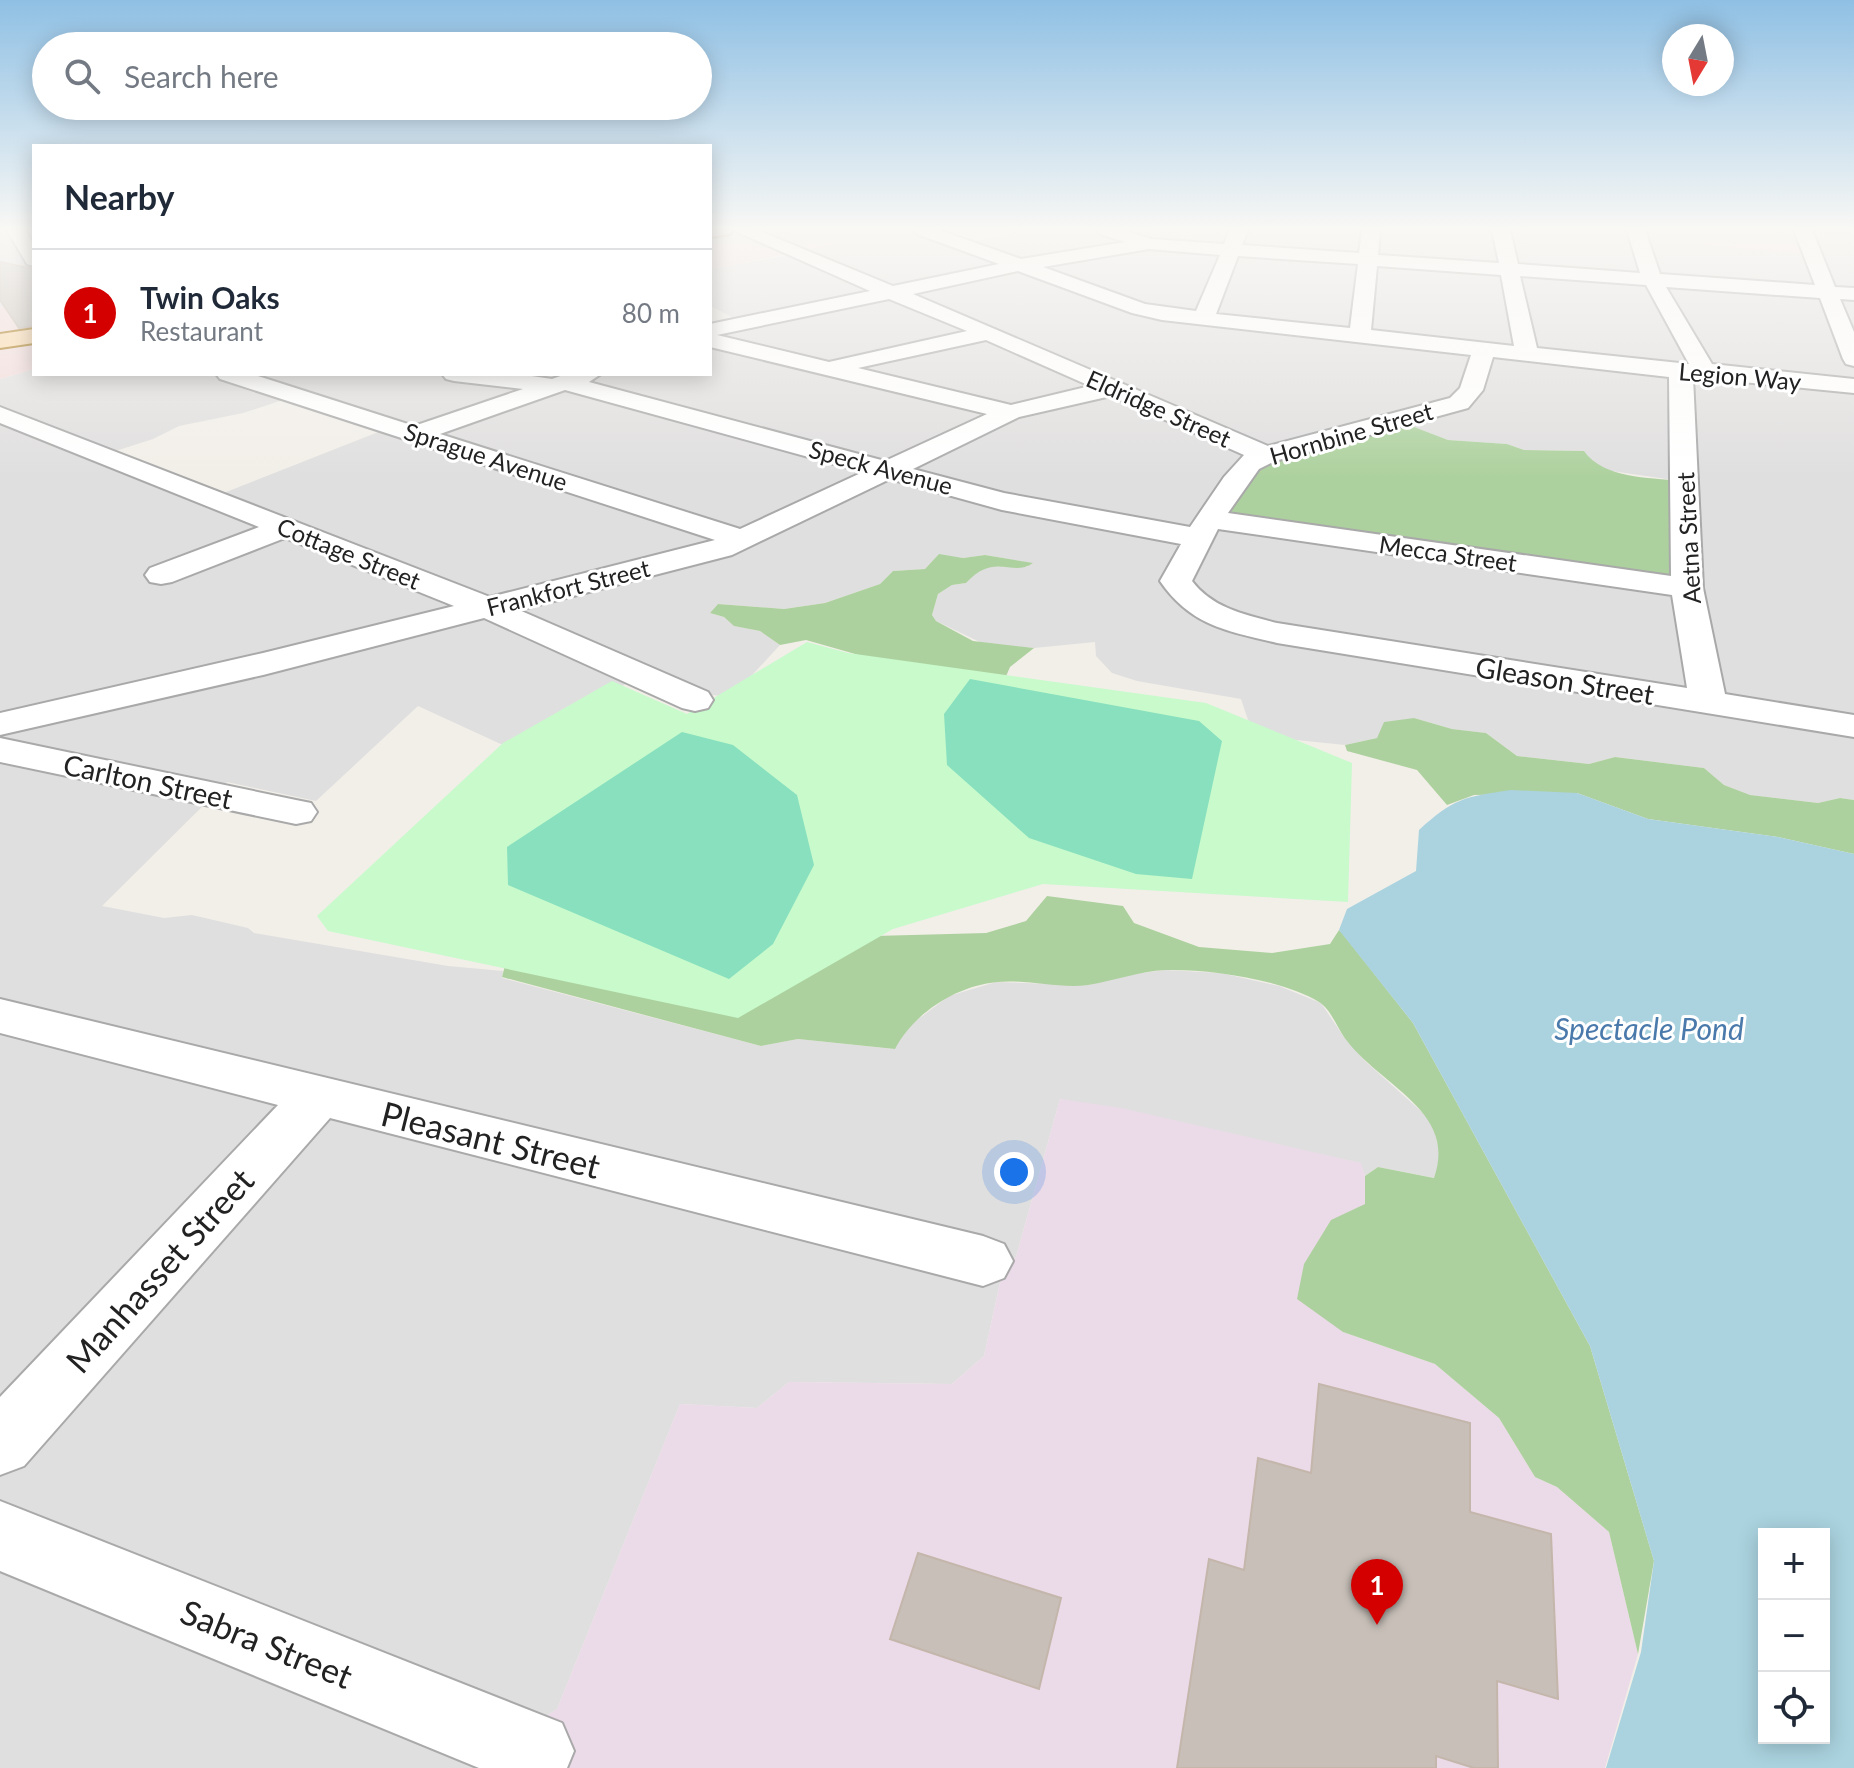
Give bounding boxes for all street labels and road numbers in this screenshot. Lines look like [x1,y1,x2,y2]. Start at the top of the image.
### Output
street label: Legion Way [1678,356,1803,396]
street label: Eldridge Street [1082,363,1236,453]
street label: Hornbine Street [1266,396,1436,470]
street label: Sprague Avenue [401,416,571,496]
street label: Speck Avenue [806,434,956,500]
street label: Aetna Street [1670,471,1706,605]
street label: Cottage Street [273,511,425,595]
street label: Mecca Street [1377,529,1519,577]
street label: Frankfort Street [484,553,653,621]
street label: Gleason Street [1473,649,1657,711]
street label: Carlton Street [60,747,236,815]
street label: Pleasant Street [377,1092,605,1186]
street label: Manhasset Street [57,1159,261,1381]
street label: Sabra Street [175,1590,359,1696]

